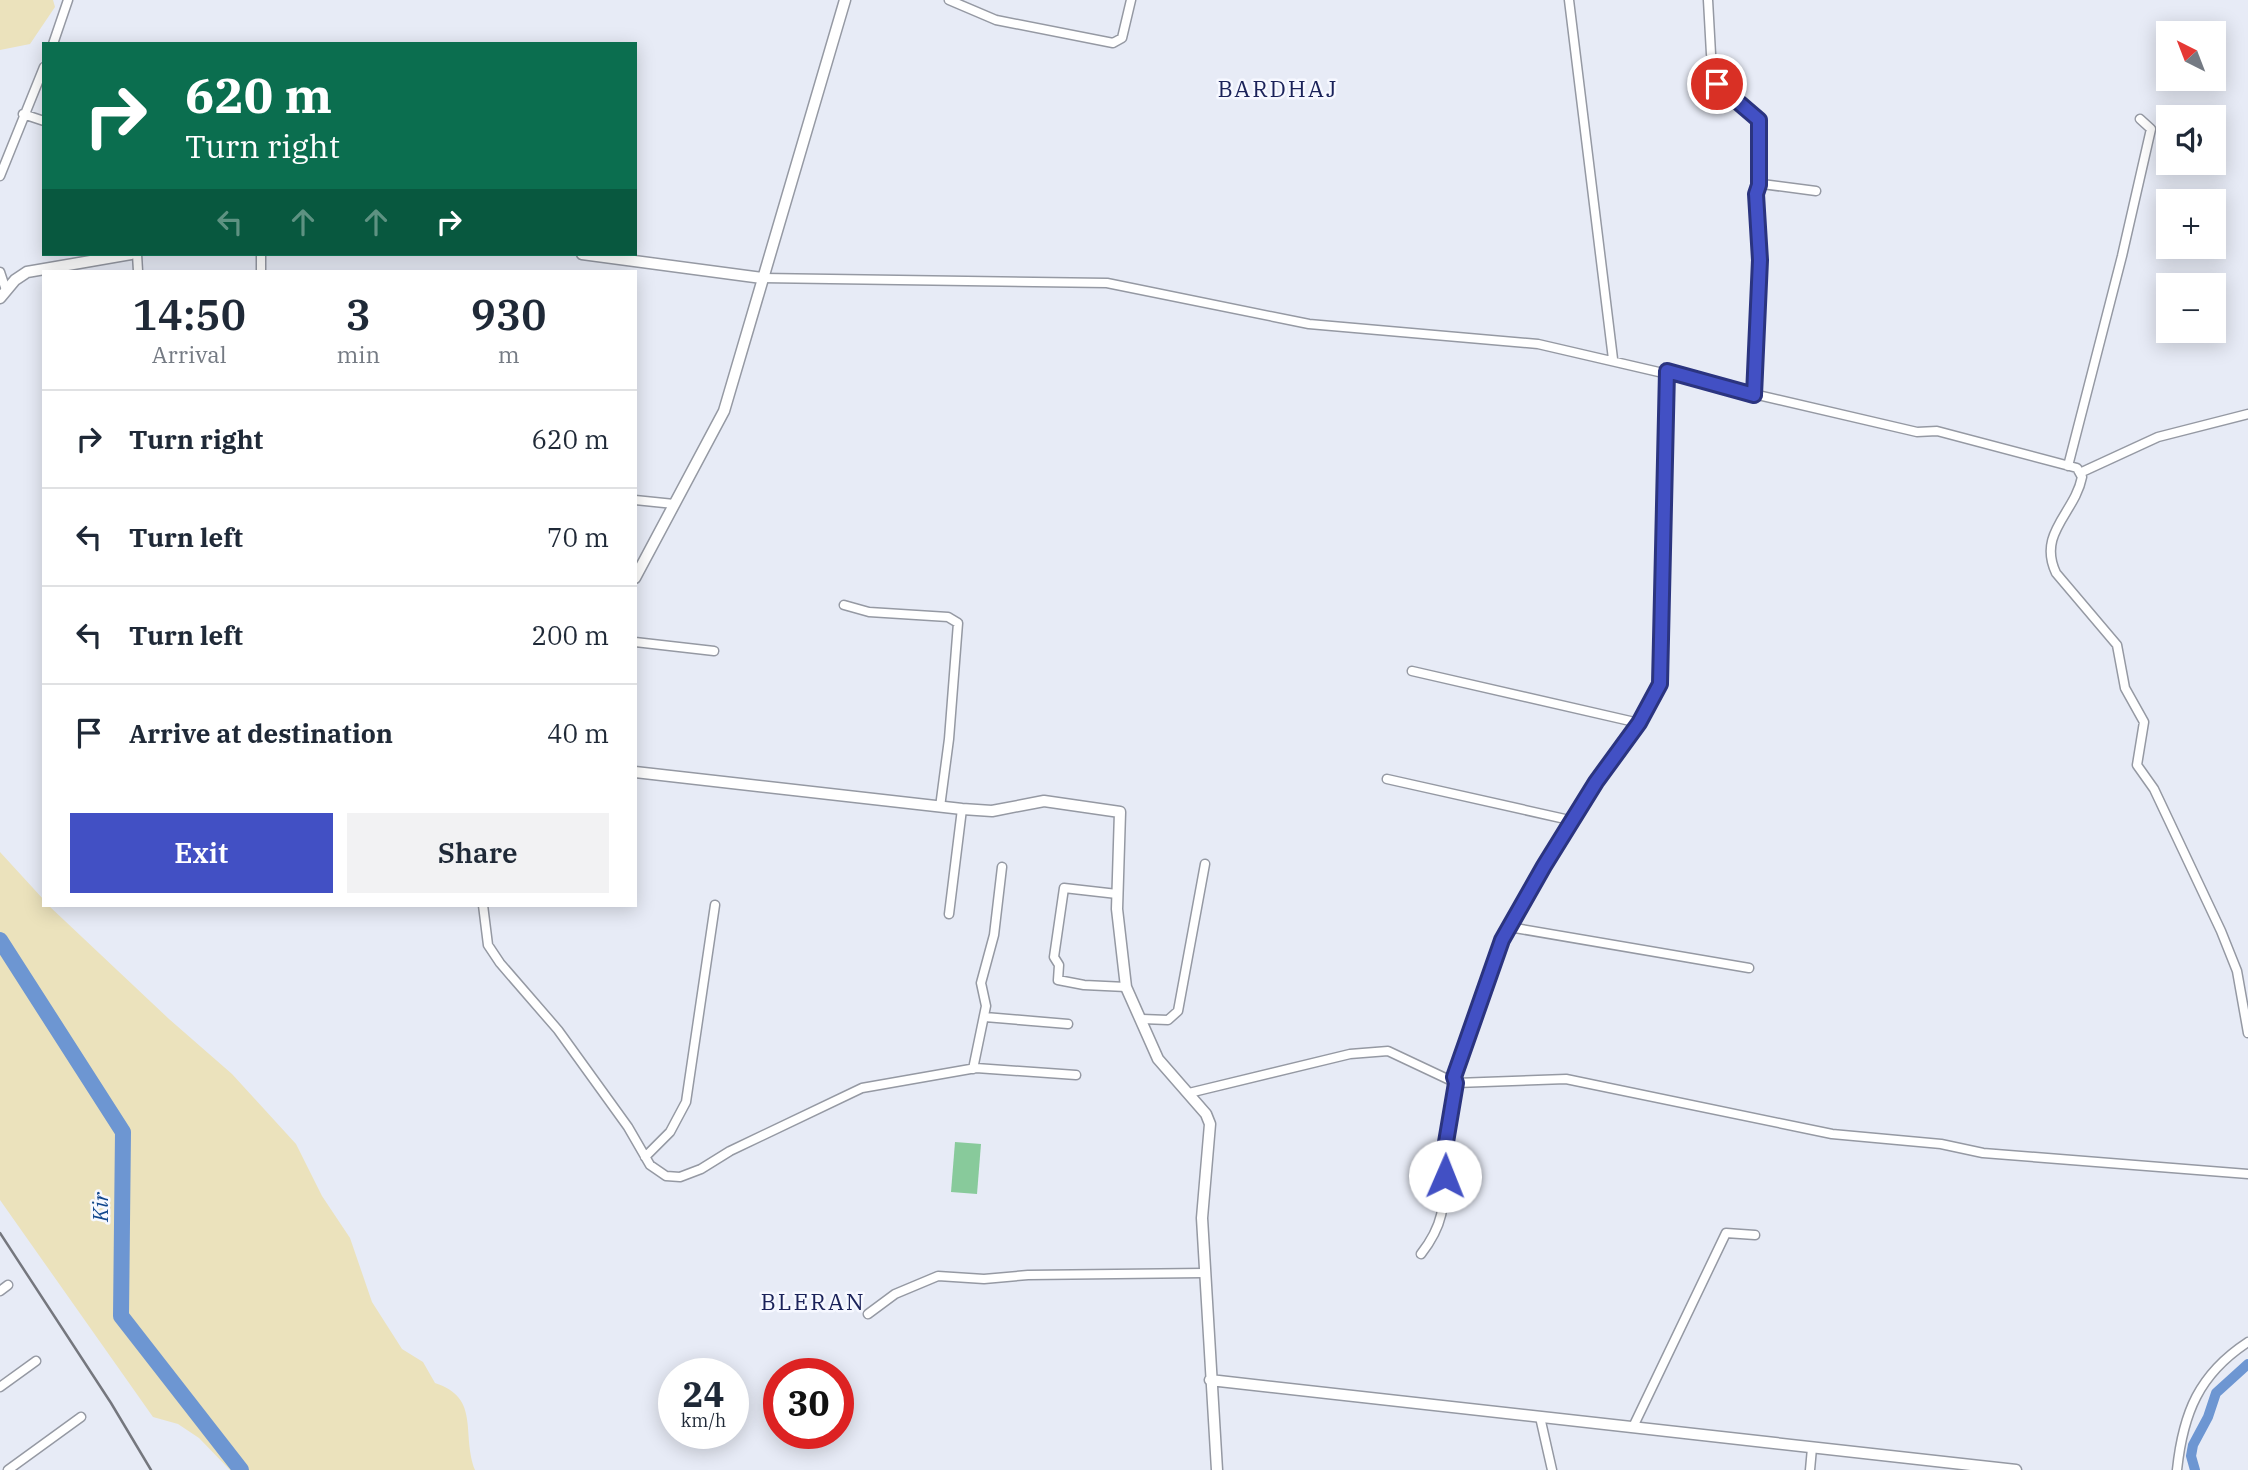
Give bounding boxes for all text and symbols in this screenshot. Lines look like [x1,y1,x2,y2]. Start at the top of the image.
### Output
north arrow [2156,21,2226,91]
map controls [2156,21,2226,343]
pin [1687,54,1747,114]
text: 620 m [185,63,332,126]
icon: arrive [1698,65,1736,103]
icon: right [70,70,161,161]
district label: BARDHAJ [1217,73,1339,103]
button: sound [2156,105,2226,175]
text: Turn right [185,125,340,167]
button: + [2156,189,2226,259]
icon: left [211,203,249,241]
icon: ahead [284,203,322,241]
icon: ahead [357,203,395,241]
icon: right [430,203,468,241]
button: − [2156,273,2226,343]
text: 14:50 [133,287,246,342]
text: 3 [346,287,371,342]
text: 930 [471,287,546,342]
text: Arrival [152,339,227,369]
text: min [336,339,380,369]
text: m [498,339,520,369]
icon: right [70,420,108,458]
text: Turn right [129,422,263,456]
text: 620 m [531,422,609,456]
icon: left [70,518,108,556]
text: Turn left [129,520,243,554]
text: 70 m [547,520,609,554]
icon: left [70,616,108,654]
text: Turn left [129,618,243,652]
text: 200 m [531,618,609,652]
icon: arrive [70,714,108,752]
text: Arrive at destination [129,716,393,750]
text: 40 m [547,716,609,750]
button: Exit [70,813,333,893]
button: Share [347,813,609,893]
position arrow [1408,1139,1482,1213]
water label: Kir [86,1191,114,1223]
district label: BLERAN [760,1286,866,1316]
speed limit sign: 30 [763,1358,854,1449]
text: 24 [682,1371,725,1417]
text: km/h [681,1409,726,1432]

